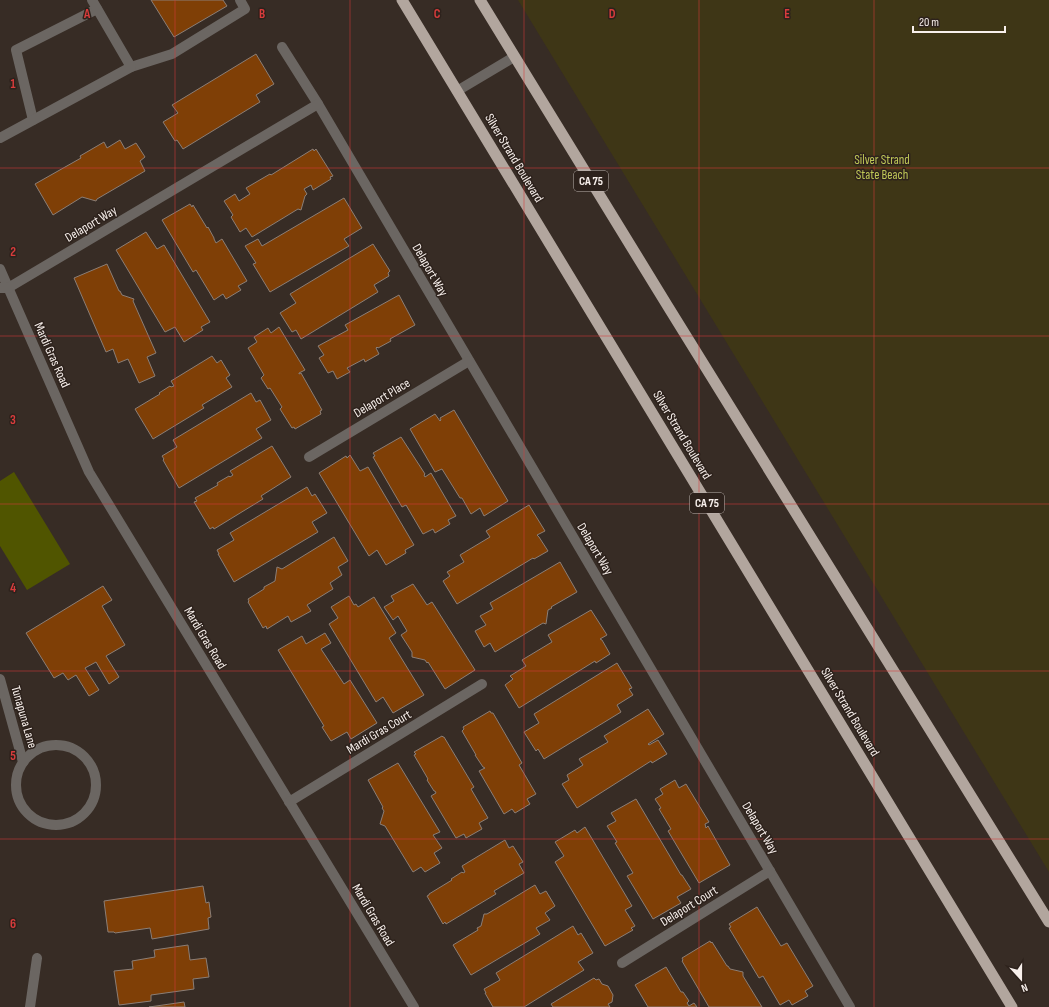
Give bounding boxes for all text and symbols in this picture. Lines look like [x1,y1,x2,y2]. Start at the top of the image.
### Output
text: A [83,6,91,22]
text: B [259,6,265,22]
text: C [434,6,441,22]
text: D [609,6,616,22]
text: E [784,6,790,22]
scale bar [913,8,1005,34]
text: 20 m [919,15,939,30]
text: 1 [10,76,16,92]
street label: Silver Strand Boulevard [481,111,547,205]
park label: Silver Strand State Beach [854,152,910,183]
road number: CA 75 [574,171,608,191]
street label: Delaport Way [62,202,120,246]
street label: Delaport Way [409,241,451,299]
text: 2 [10,244,16,260]
street label: Mardi Gras Road [31,320,73,390]
street label: Delaport Place [351,375,413,421]
street label: Silver Strand Boulevard [649,388,715,482]
text: 3 [10,412,16,428]
road number: CA 75 [690,493,724,513]
street label: Delaport Way [573,520,617,578]
text: 4 [10,580,16,596]
street label: Mardi Gras Road [180,604,230,672]
street label: Silver Strand Boulevard [817,665,883,759]
street label: Tunapuna Lane [7,684,41,750]
street label: Mardi Gras Court [344,706,414,758]
text: 5 [10,748,16,764]
street label: Delaport Way [738,799,782,857]
street label: Mardi Gras Road [348,881,398,949]
street label: Delaport Court [657,882,721,930]
text: 6 [10,916,16,932]
north arrow [1001,959,1041,999]
text: N [1019,981,1029,995]

